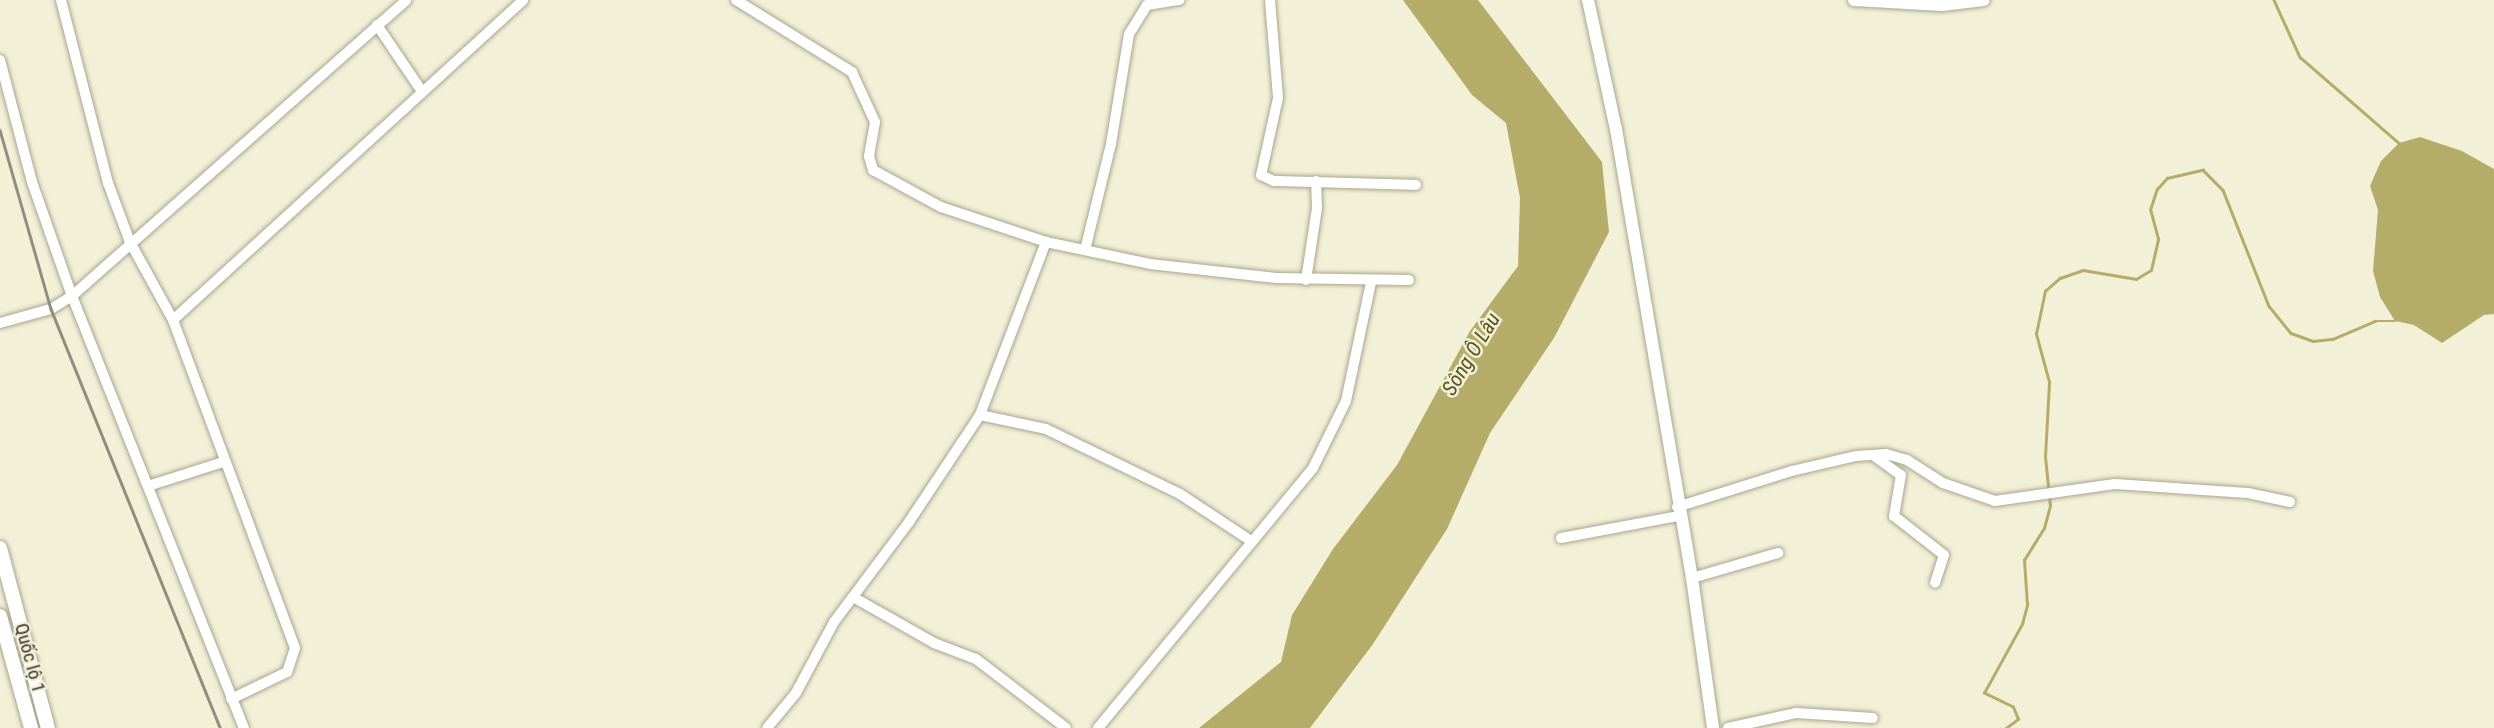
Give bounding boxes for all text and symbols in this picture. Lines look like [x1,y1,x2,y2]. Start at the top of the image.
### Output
water label: Sông Ô Lâu [1437,308,1505,400]
street label: Quốc lộ 1 [10,621,50,695]

